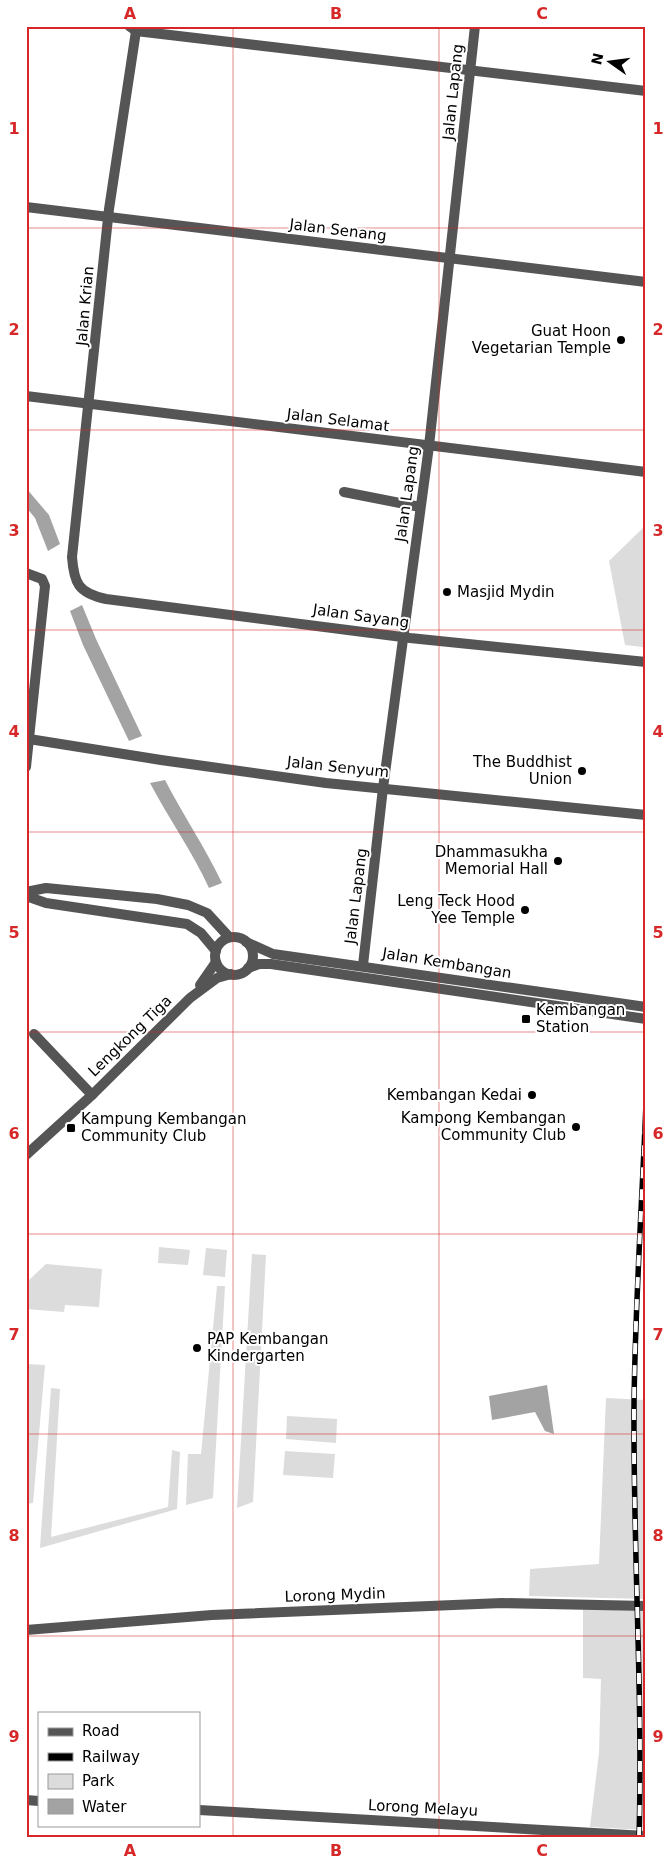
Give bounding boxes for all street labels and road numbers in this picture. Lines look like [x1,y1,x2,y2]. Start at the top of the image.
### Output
street label: Jalan Lapang [439,43,467,142]
street label: Jalan Senang [287,215,388,245]
street label: Jalan Krian [72,265,97,348]
street label: Jalan Selamat [285,405,390,435]
street label: Jalan Lapang [391,445,423,544]
street label: Jalan Sayang [311,600,410,632]
street label: Jalan Senyum [285,753,390,781]
street label: Jalan Lapang [341,847,371,946]
street label: Jalan Kembangan [380,944,513,982]
street label: Lengkong Tiga [85,992,175,1080]
street label: Lorong Mydin [284,1584,386,1606]
street label: Lorong Melayu [368,1796,478,1820]

